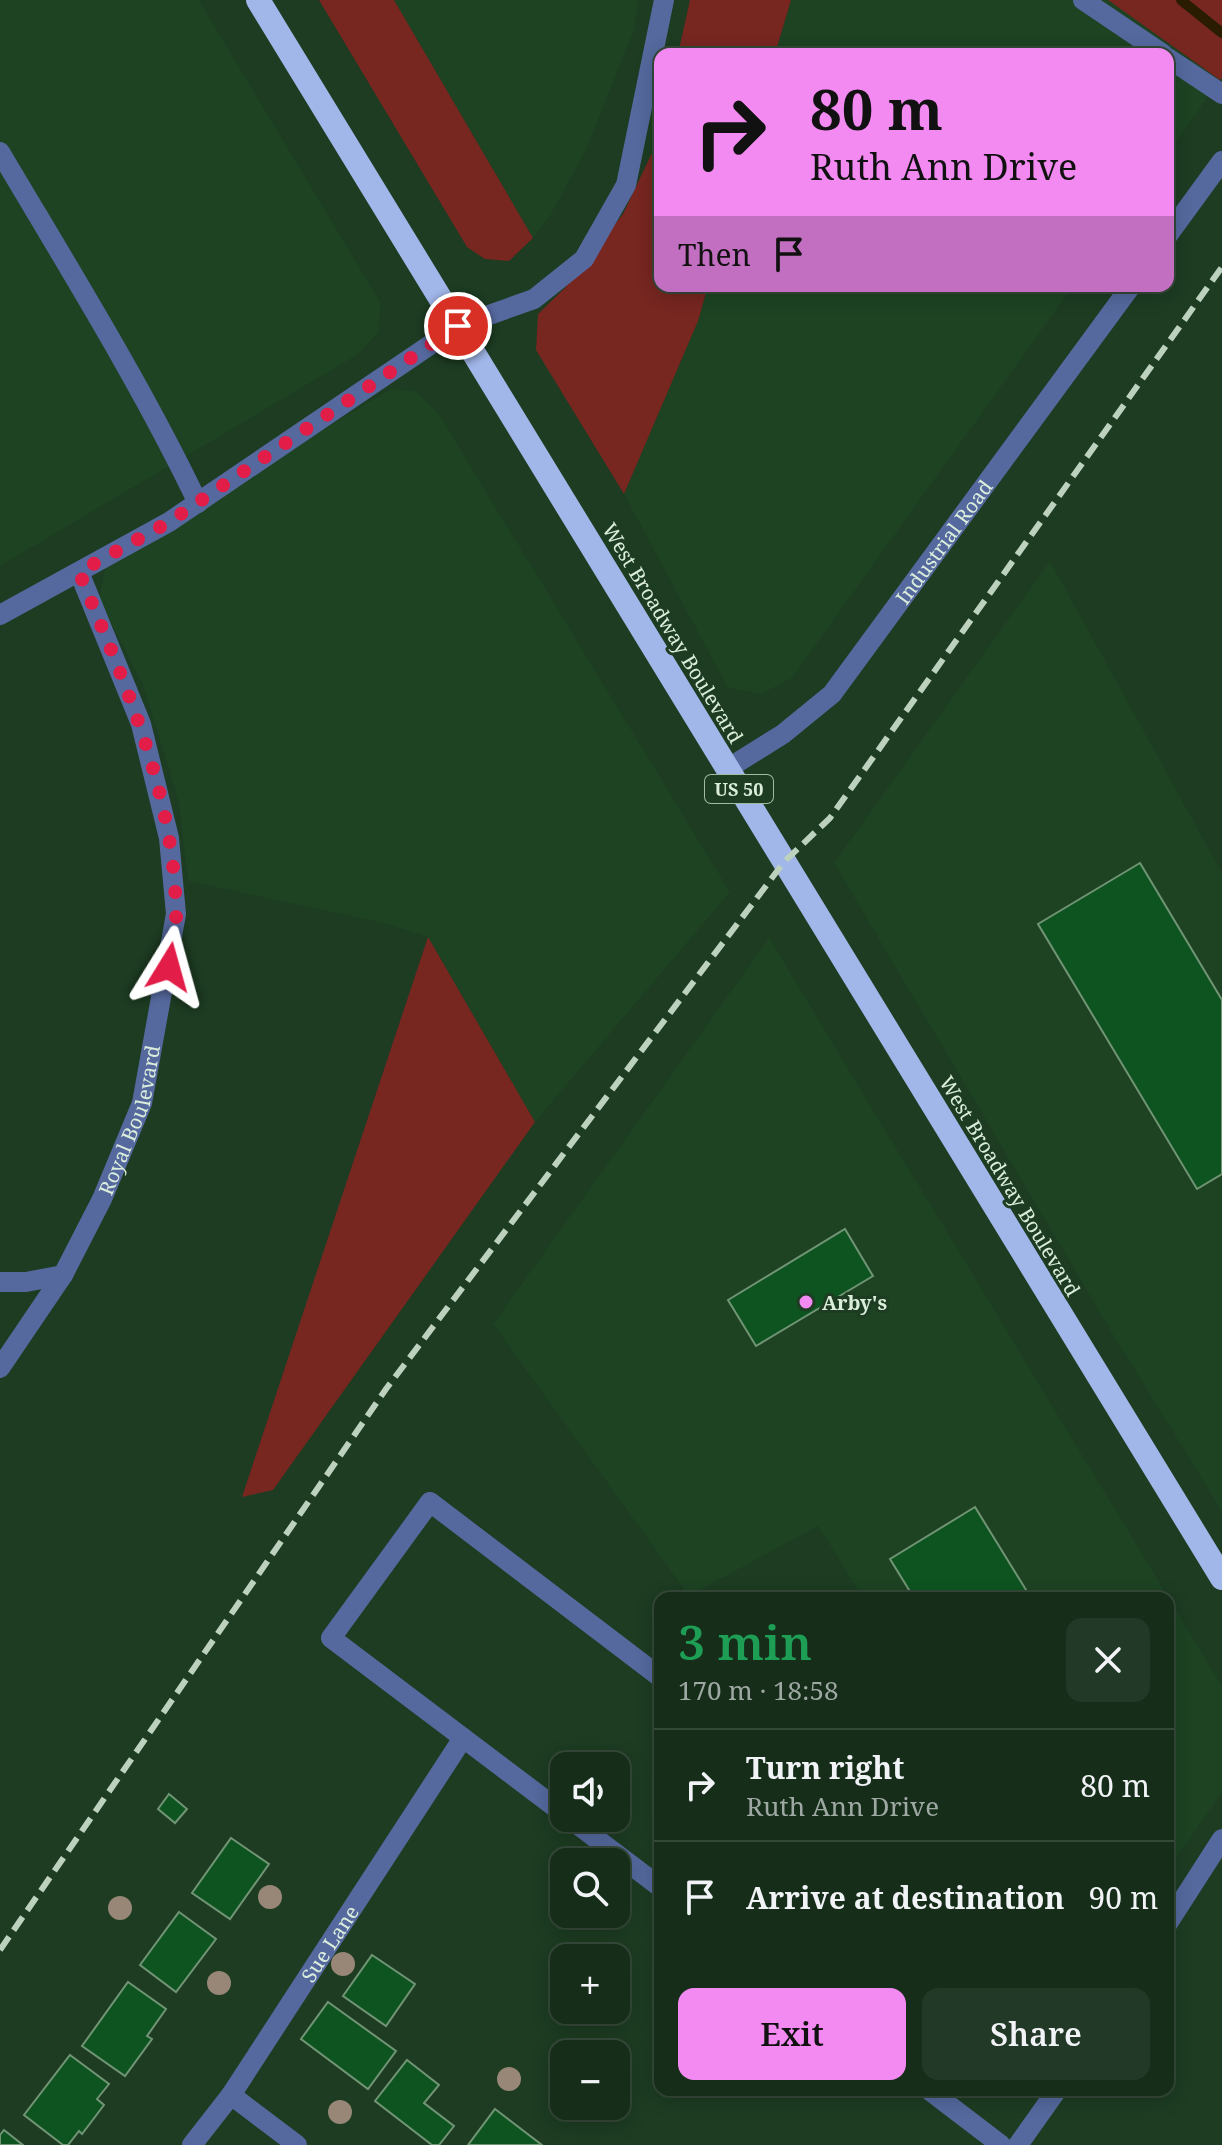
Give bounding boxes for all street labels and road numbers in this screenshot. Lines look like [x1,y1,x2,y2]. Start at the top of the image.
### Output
street label: Industrial Road [889,474,998,609]
street label: West Broadway Boulevard [596,518,750,748]
road number: US 50 [705,775,773,803]
street label: Royal Boulevard [92,1043,166,1199]
street label: West Broadway Boulevard [933,1071,1087,1301]
street label: Sue Lane [294,1900,364,1987]

